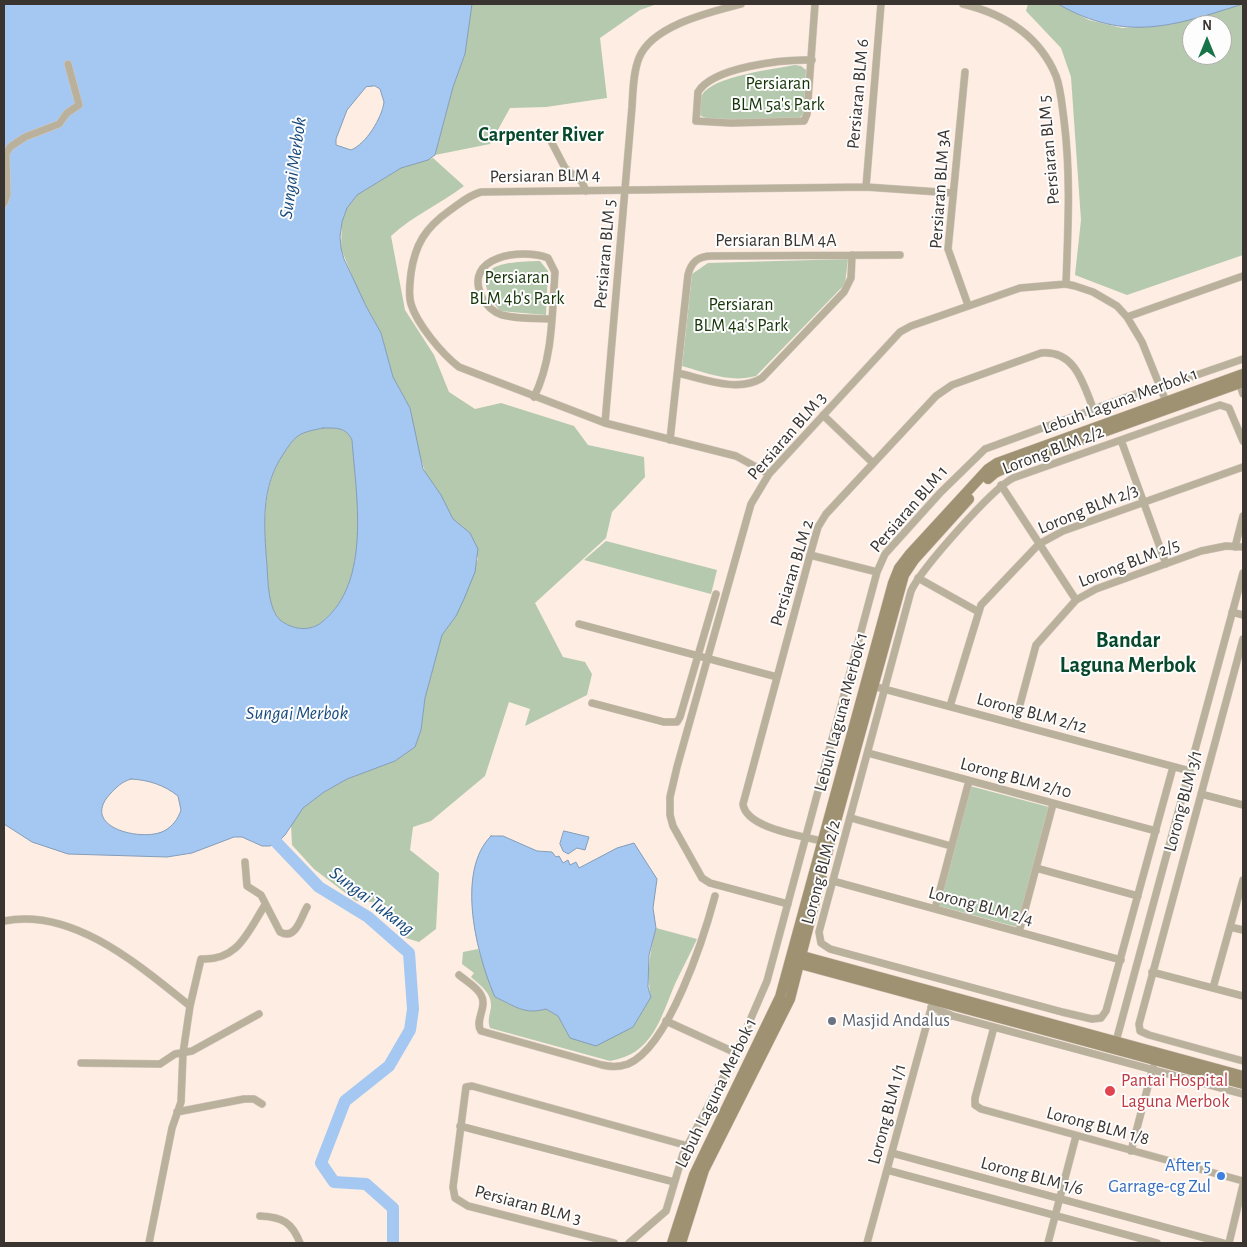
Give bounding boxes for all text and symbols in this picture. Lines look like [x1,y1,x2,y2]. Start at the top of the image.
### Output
north arrow [1182,15,1232,65]
text: N [1202,19,1212,33]
street label: Persiaran BLM 6 [842,38,874,150]
park label: Persiaran BLM 5a's Park [731,73,825,116]
street label: Persiaran BLM 5 [1033,94,1065,206]
water label: Sungai Merbok [275,116,311,220]
district label: Carpenter River [478,123,604,147]
street label: Persiaran BLM 3A [925,128,955,250]
street label: Persiaran BLM 4 [489,164,601,188]
street label: Persiaran BLM 5 [589,198,621,310]
street label: Persiaran BLM 4A [715,230,837,252]
park label: Persiaran BLM 4b's Park [470,267,564,310]
park label: Persiaran BLM 4a's Park [694,294,788,336]
street label: Lebuh Laguna Merbok 1 [1039,363,1201,439]
street label: Persiaran BLM 3 [743,388,831,484]
street label: Lorong BLM 2/2 [999,421,1107,479]
street label: Persiaran BLM 1 [865,461,953,557]
street label: Lorong BLM 2/3 [1035,479,1141,539]
street label: Persiaran BLM 2 [766,517,818,629]
street label: Lorong BLM 2/5 [1075,534,1183,592]
district label: Bandar Laguna Merbok [1060,627,1196,678]
street label: Lebuh Laguna Merbok 1 [809,630,873,794]
street label: Lorong BLM 2/12 [974,688,1090,738]
water label: Sungai Merbok [246,702,348,724]
street label: Lorong BLM 3/1 [1159,748,1207,854]
street label: Lorong BLM 2/10 [958,753,1074,803]
street label: Lorong BLM 2/2 [797,817,845,927]
water label: Sungai Tukang [325,862,419,940]
street label: Lorong BLM 2/4 [926,882,1036,930]
place label: Masjid Andalus [842,1010,950,1032]
street label: Lebuh Laguna Merbok 1 [670,1015,762,1171]
marker: Masjid Andalus [826,1015,838,1027]
street label: Lorong BLM 1/1 [863,1061,911,1167]
place label: Pantai Hospital Laguna Merbok [1121,1070,1229,1112]
marker: Pantai Hospital Laguna Merbok [1103,1084,1117,1098]
street label: Lorong BLM 1/8 [1044,1102,1152,1150]
street label: Lorong BLM 1/6 [978,1152,1086,1200]
place label: After 5 Garrage-cg Zul [1108,1155,1211,1198]
marker: After 5 Garrage-cg Zul [1215,1170,1227,1182]
street label: Persiaran BLM 3 [472,1180,584,1230]

